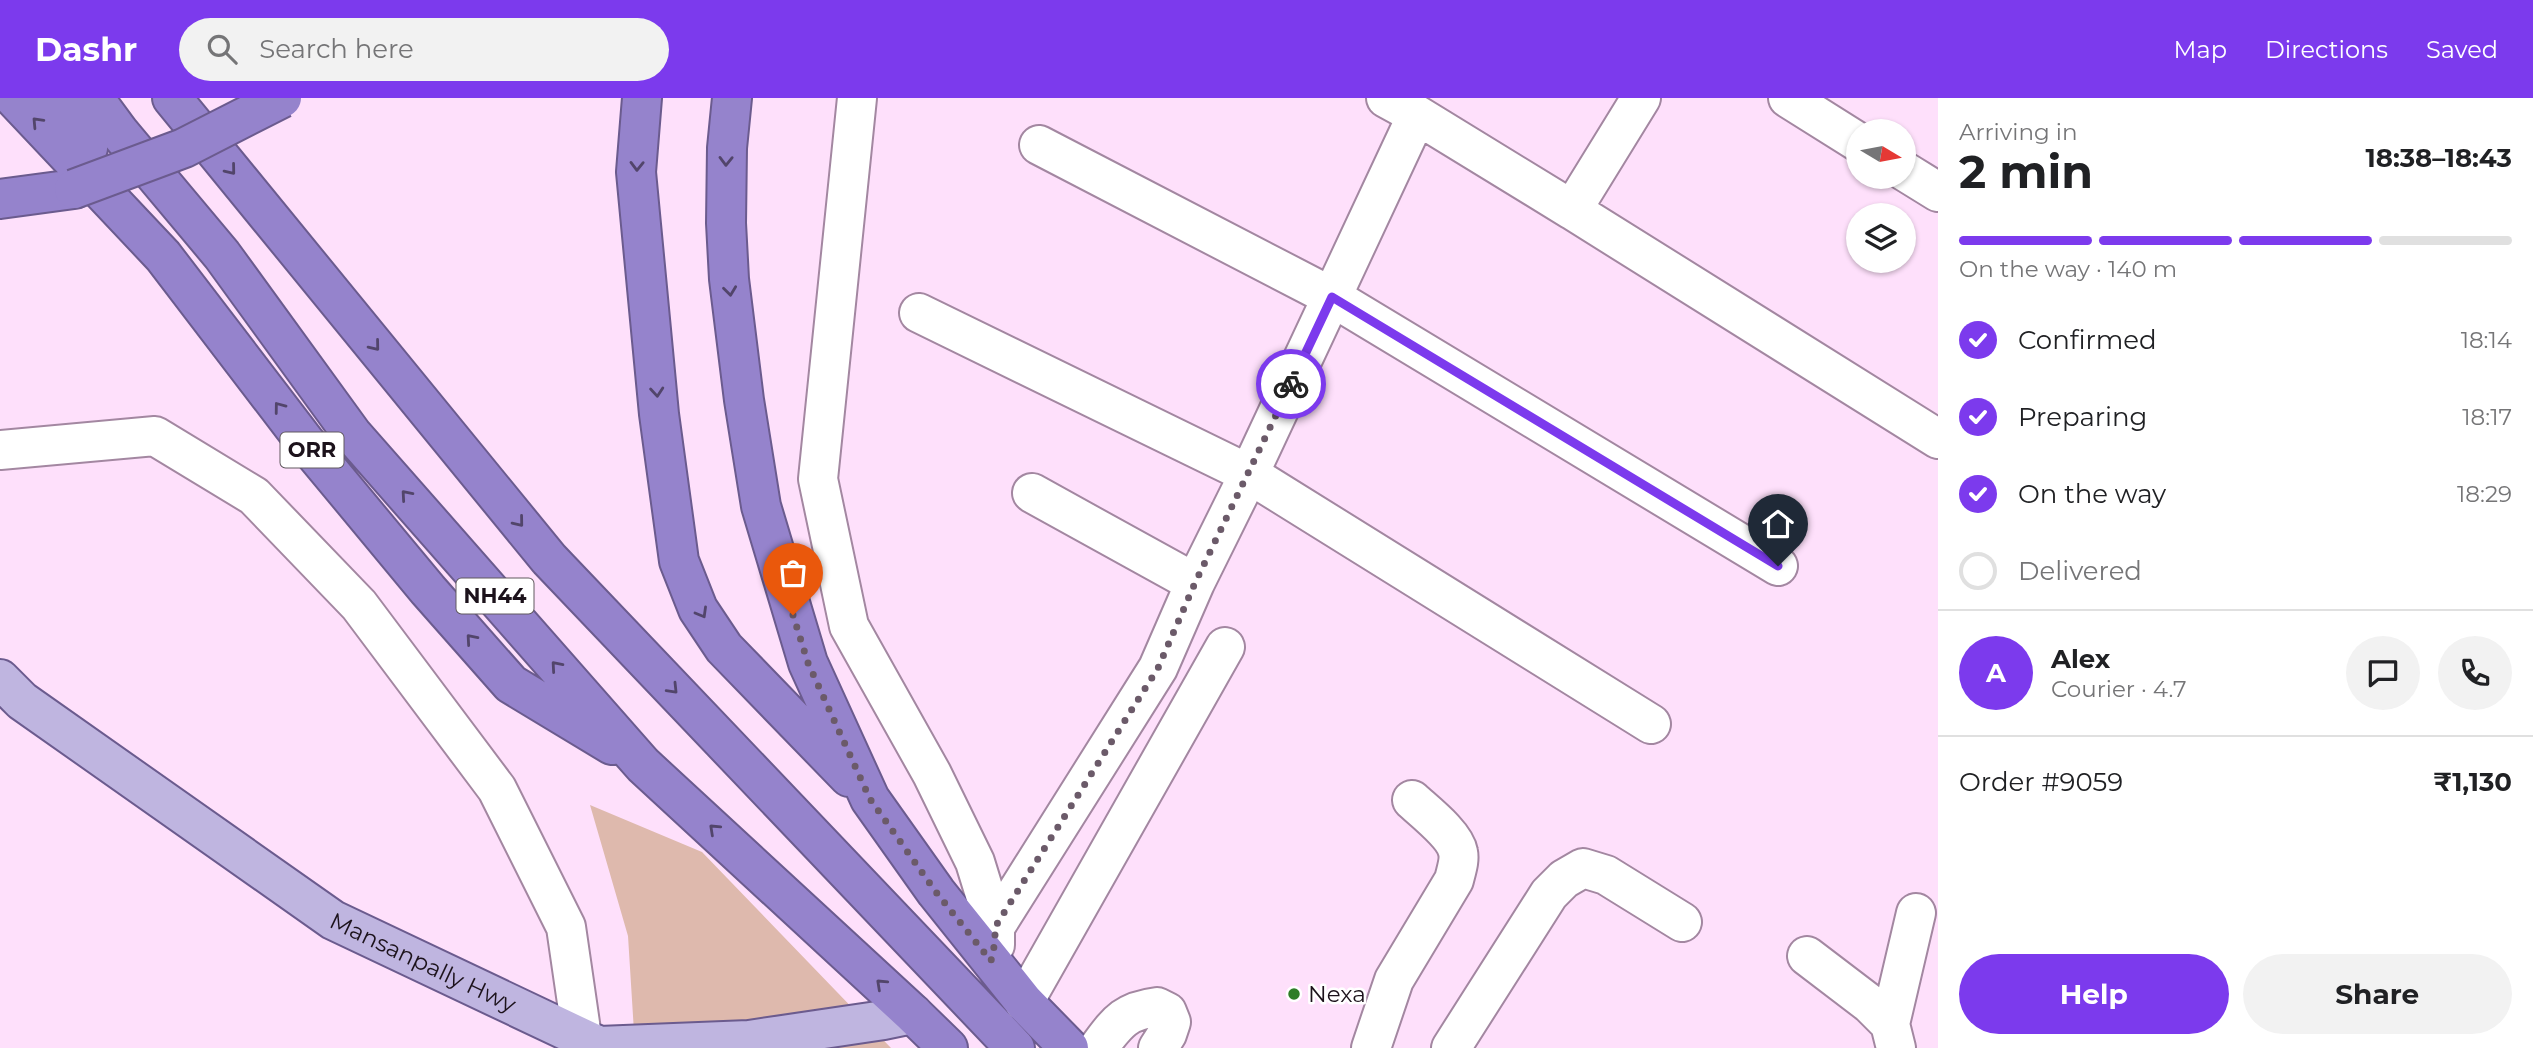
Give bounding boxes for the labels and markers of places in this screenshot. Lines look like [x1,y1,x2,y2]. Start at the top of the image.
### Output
pin [1748,494,1808,566]
pin [763,543,823,615]
place label: Nexa [1308,980,1366,1008]
marker: Nexa [1286,986,1302,1002]

